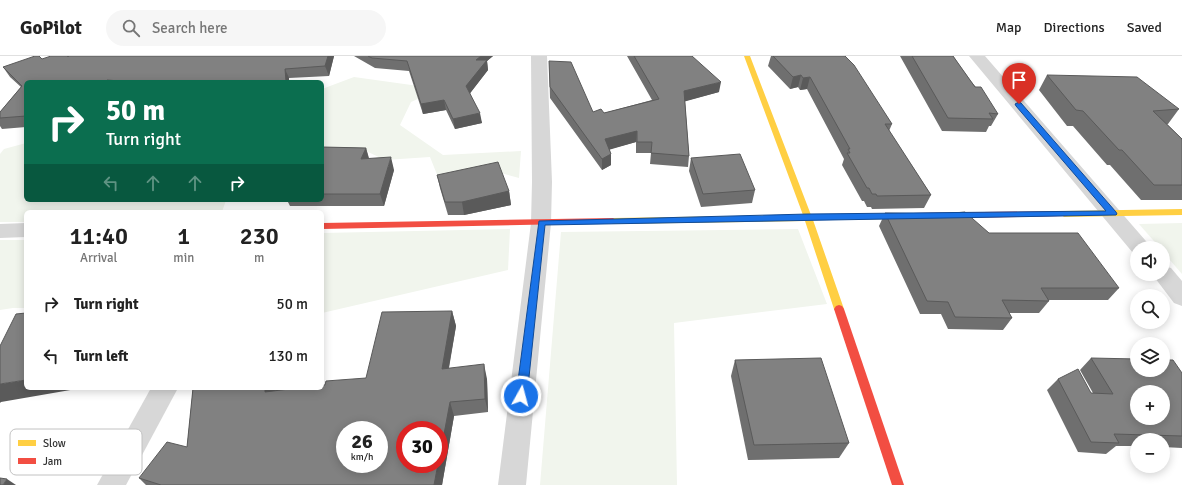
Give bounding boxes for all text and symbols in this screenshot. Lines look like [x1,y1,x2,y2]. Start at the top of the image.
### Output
search box [106,10,386,46]
text: GoPilot [20,16,82,40]
icon: search [120,17,142,39]
text: Search here [152,19,228,37]
text: Map [996,19,1022,36]
text: Directions [1044,19,1105,36]
text: Saved [1127,19,1162,36]
pin [1002,63,1036,104]
icon: arrive [1008,69,1030,91]
text: 50 m [106,94,165,128]
icon: right [40,96,92,148]
text: Turn right [106,128,181,150]
icon: left [100,172,122,194]
icon: ahead [142,172,164,194]
icon: ahead [184,172,206,194]
icon: right [226,172,248,194]
text: 11:40 [69,221,128,251]
text: 1 [177,221,190,251]
text: 230 [240,221,279,251]
map controls [1130,241,1170,473]
button: sound [1130,241,1170,281]
text: Arrival [80,250,117,266]
text: min [173,250,194,266]
text: m [254,250,264,266]
button: search [1130,289,1170,329]
icon: right [40,293,62,315]
text: Turn right [74,295,139,313]
text: 50 m [277,295,308,313]
button: layers [1130,337,1170,377]
icon: left [40,345,62,367]
text: Turn left [74,347,128,365]
text: 130 m [268,347,308,365]
position arrow [500,375,542,417]
button: + [1130,385,1170,425]
speed limit sign: 30 [396,421,448,473]
legend [10,429,142,475]
text: 26 [351,429,373,454]
button: − [1130,433,1170,473]
text: Slow [43,437,66,450]
text: km/h [351,451,373,463]
text: Jam [43,455,62,468]

